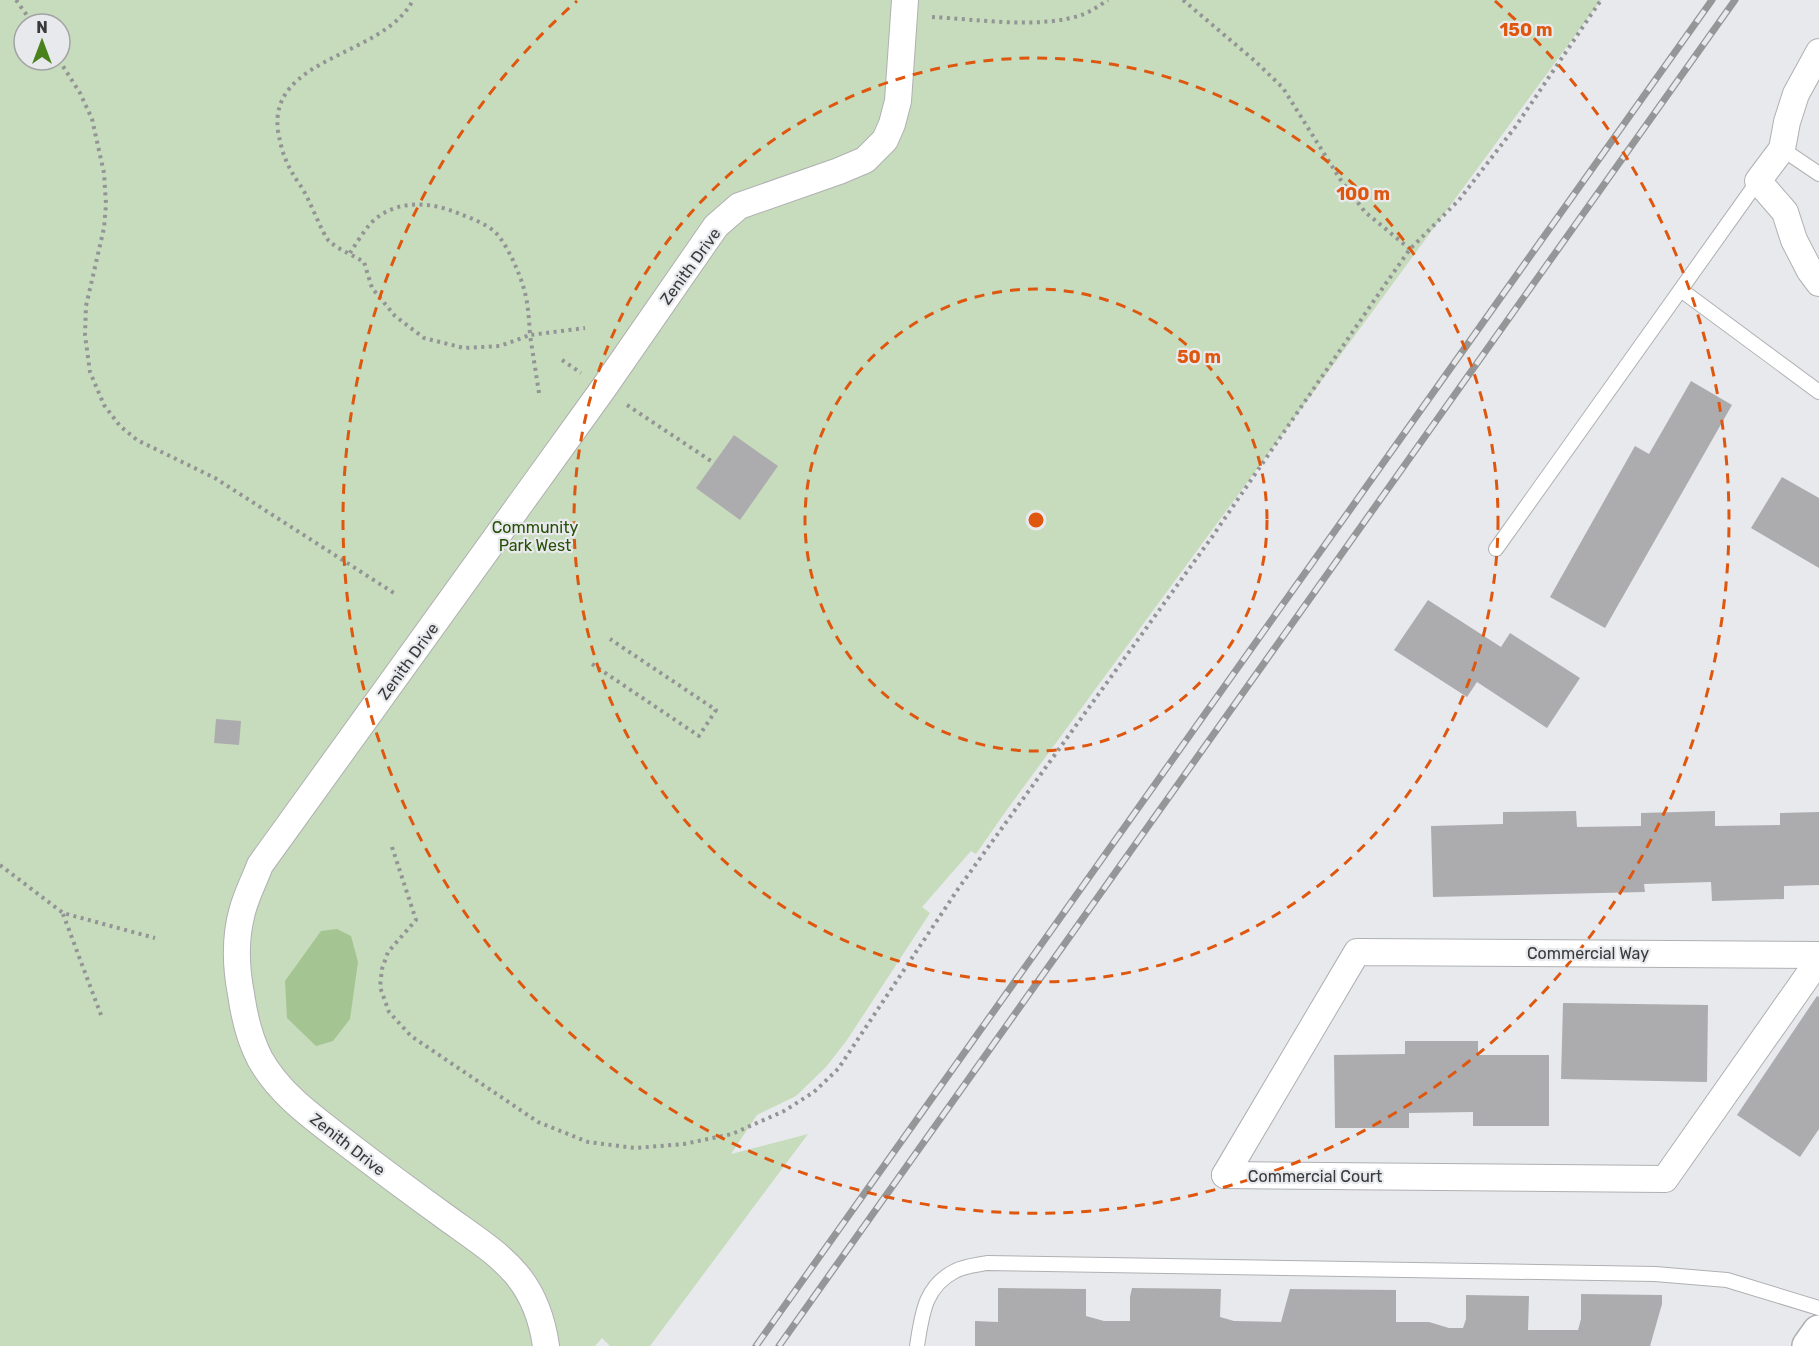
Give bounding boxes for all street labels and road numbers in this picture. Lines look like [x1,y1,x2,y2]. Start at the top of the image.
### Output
street label: Zenith Drive [656,224,725,308]
street label: Zenith Drive [374,619,443,703]
street label: Commercial Way [1527,944,1649,963]
street label: Zenith Drive [306,1109,389,1180]
street label: Commercial Court [1248,1167,1382,1186]

